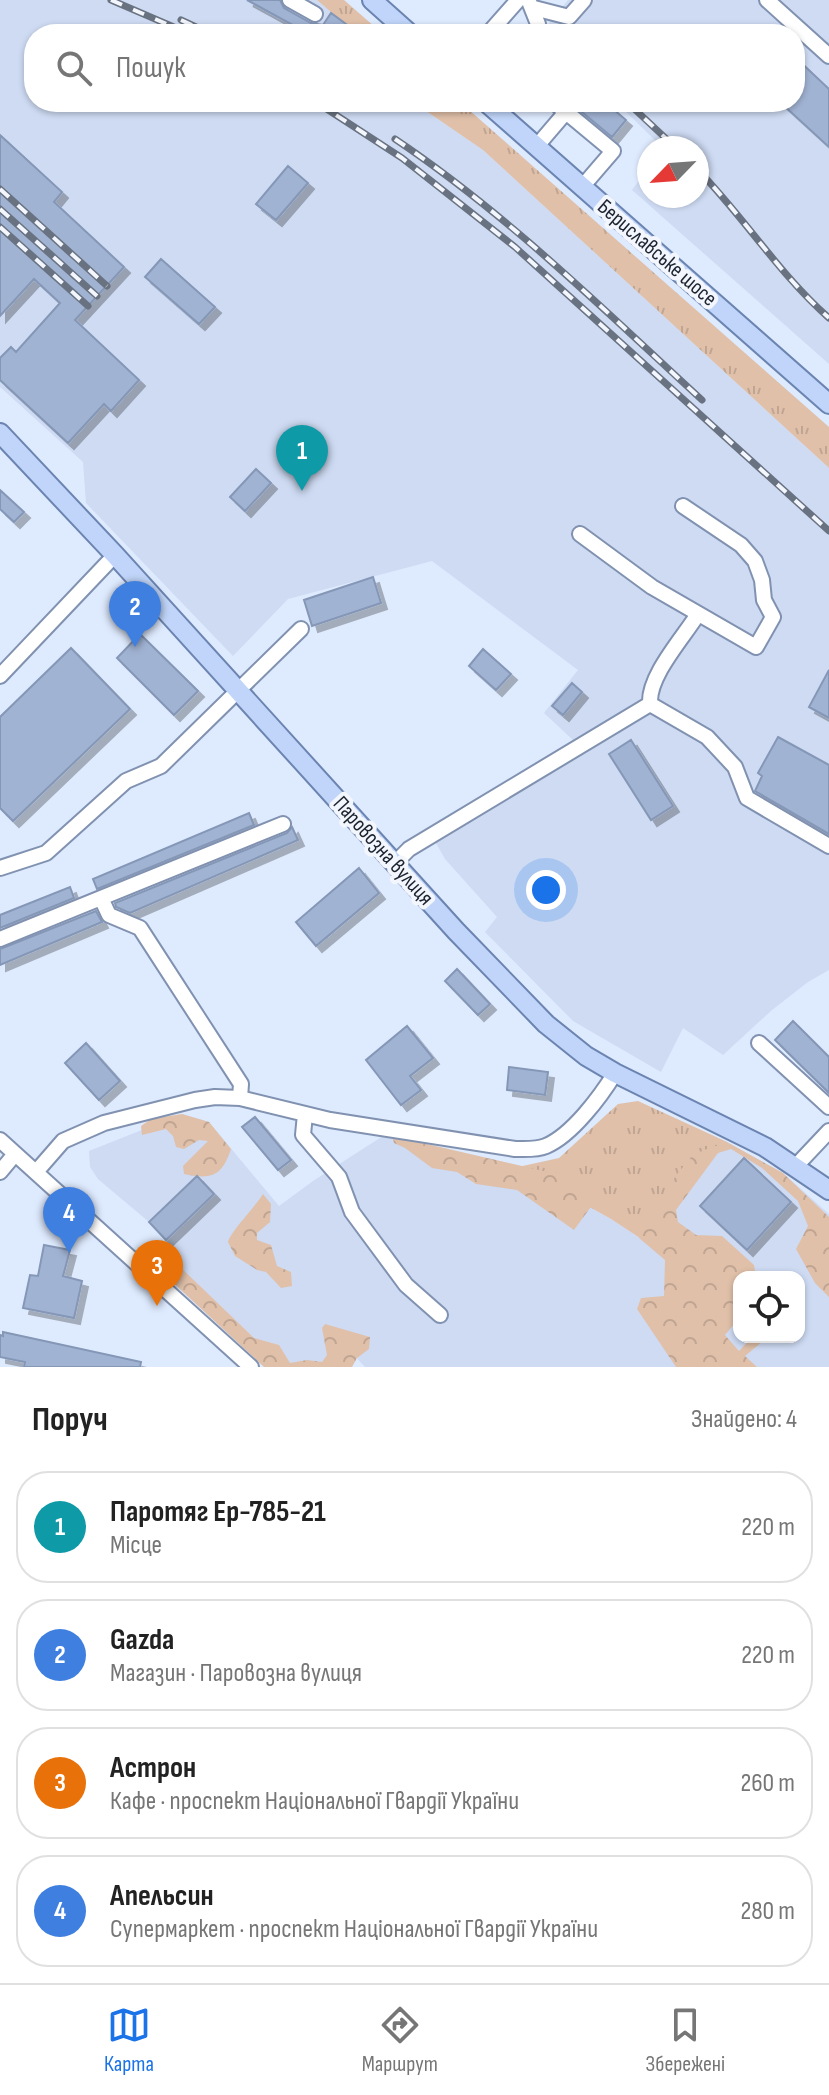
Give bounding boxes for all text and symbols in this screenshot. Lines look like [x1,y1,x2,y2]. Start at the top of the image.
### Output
search box [24,24,805,112]
icon: search [52,46,96,90]
text: Пошук [116,50,186,86]
north arrow [637,136,709,208]
street label: Бериславське шосе [592,194,722,312]
pin: 1 [276,425,328,491]
pin: 2 [109,581,161,647]
street label: Паровозна вулиця [327,791,439,911]
your location [526,870,566,910]
pin: 4 [43,1187,95,1253]
pin: 3 [131,1240,183,1306]
map controls [733,1271,805,1343]
button: locate [733,1271,805,1343]
text: Поруч [32,1399,108,1440]
text: Знайдено: 4 [691,1404,797,1435]
text: Паротяг Ер-785-21 [110,1494,326,1530]
text: 1 [55,1512,65,1543]
text: 220 m [741,1512,795,1543]
text: Місце [110,1530,162,1561]
text: Gazda [110,1622,174,1658]
text: 2 [54,1640,66,1671]
text: 220 m [741,1640,795,1671]
text: Магазин · Паровозна вулиця [110,1658,362,1689]
text: Астрон [110,1750,196,1786]
text: 3 [54,1768,66,1799]
text: 260 m [740,1768,795,1799]
text: Кафе · проспект Національної Гвардії України [110,1786,519,1817]
text: Апельсин [110,1878,214,1914]
text: 4 [54,1896,66,1927]
text: 280 m [740,1896,795,1927]
text: Супермаркет · проспект Національної Гвардії України [110,1914,598,1945]
tab: Карта [104,2003,154,2078]
tab: Маршрут [362,2003,438,2078]
tab: Збережені [646,2003,725,2078]

